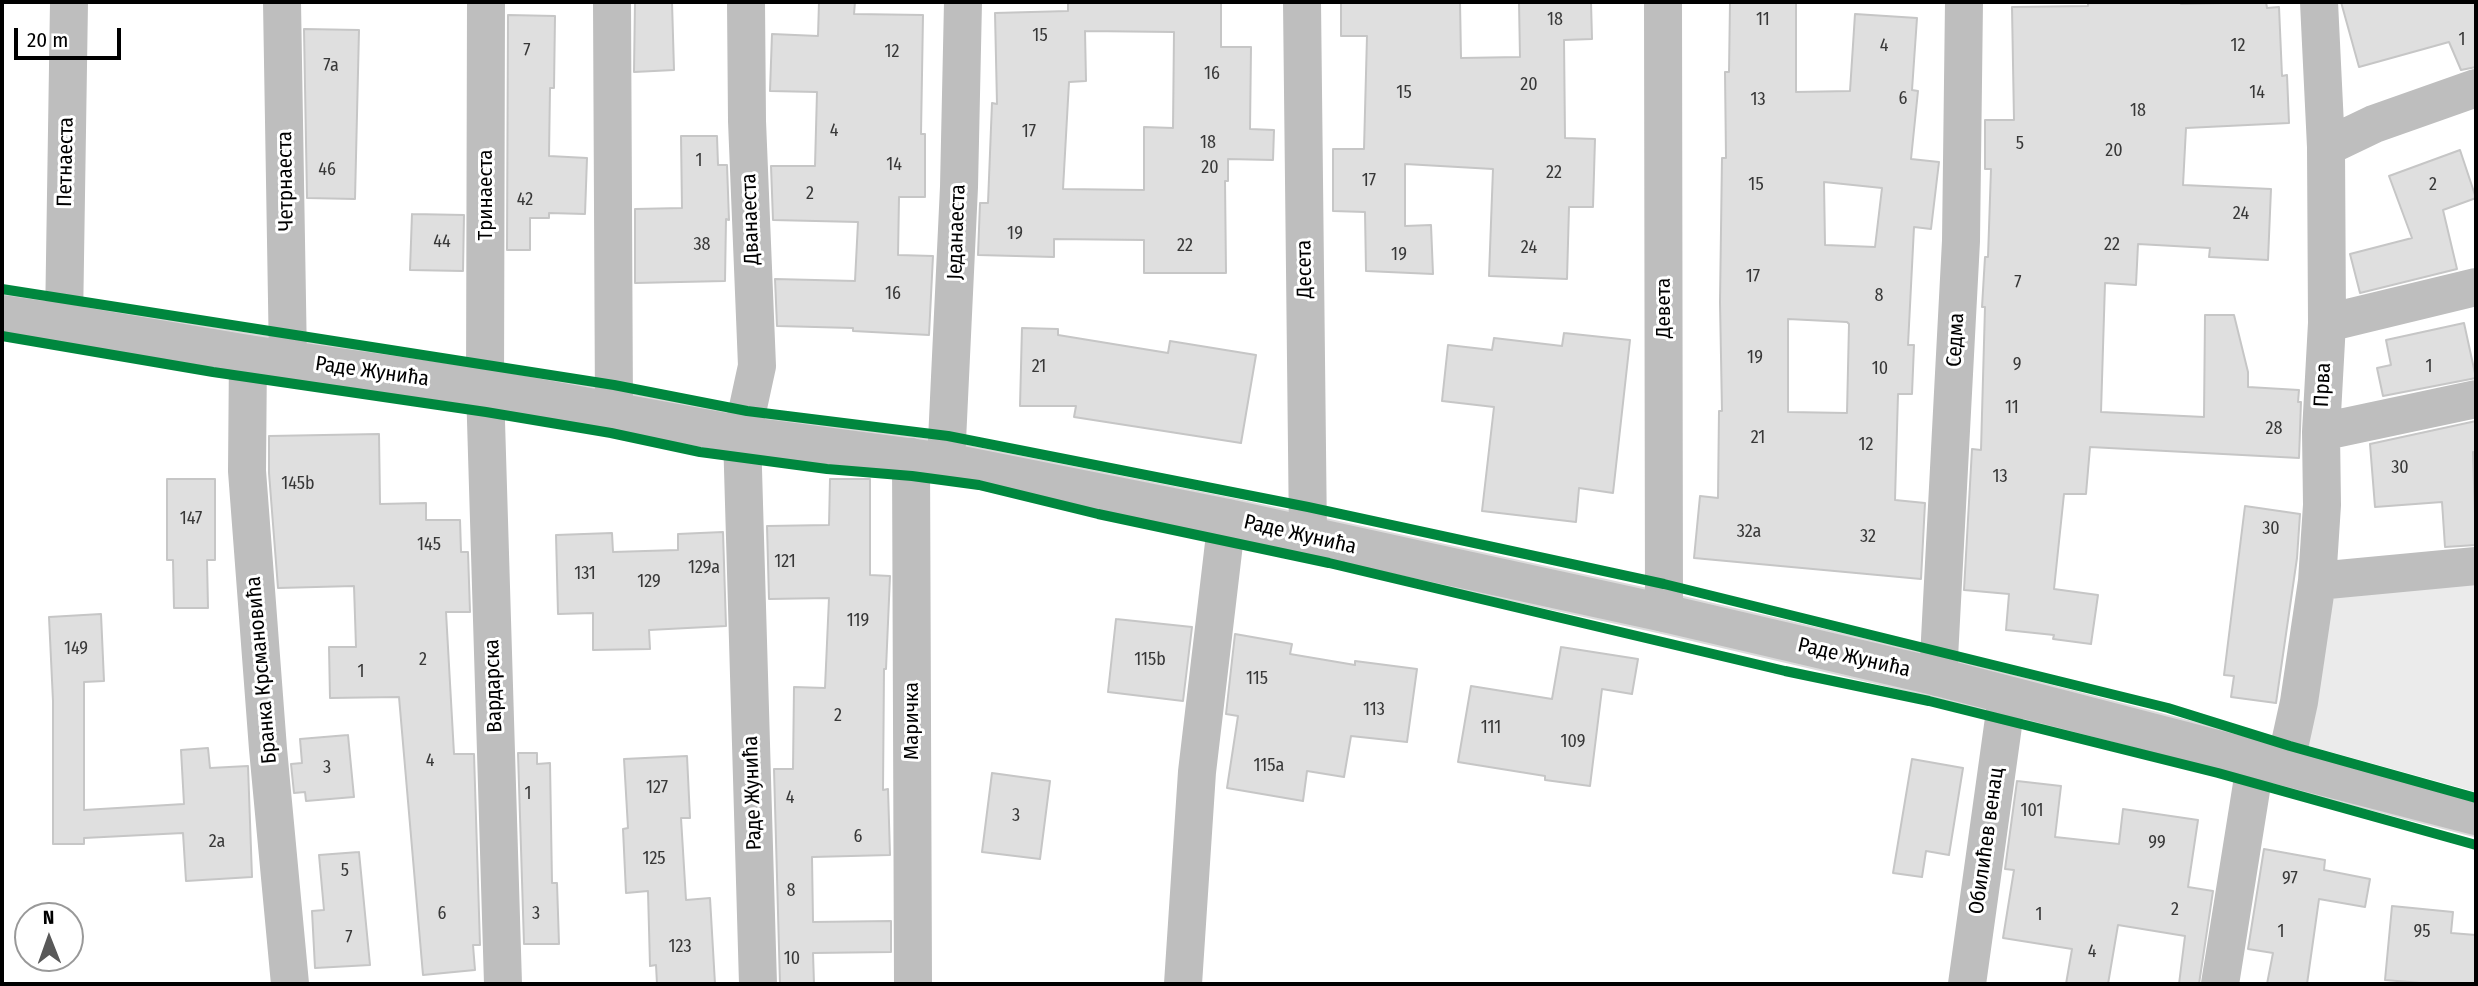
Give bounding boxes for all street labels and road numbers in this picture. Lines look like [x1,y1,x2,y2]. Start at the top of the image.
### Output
street label: Петнаеста [53,117,79,207]
street label: Четрнаеста [273,131,299,231]
street label: Тринаеста [473,149,499,241]
street label: Дванаеста [737,173,765,265]
street label: Једанаеста [943,184,971,280]
street label: Десета [1292,239,1318,299]
street label: Девета [1651,278,1677,338]
street label: Седма [1942,312,1970,368]
street label: Раде Жунића [313,352,431,392]
street label: Прва [2309,362,2337,408]
street label: Раде Жунића [1241,510,1359,560]
street label: Бранка Крсмановића [241,575,283,765]
street label: Раде Жунића [1795,633,1913,683]
street label: Вардарска [480,639,508,733]
street label: Маричка [899,682,925,760]
street label: Раде Жунића [738,735,768,851]
street label: Обилићев венац [1964,766,2010,916]

